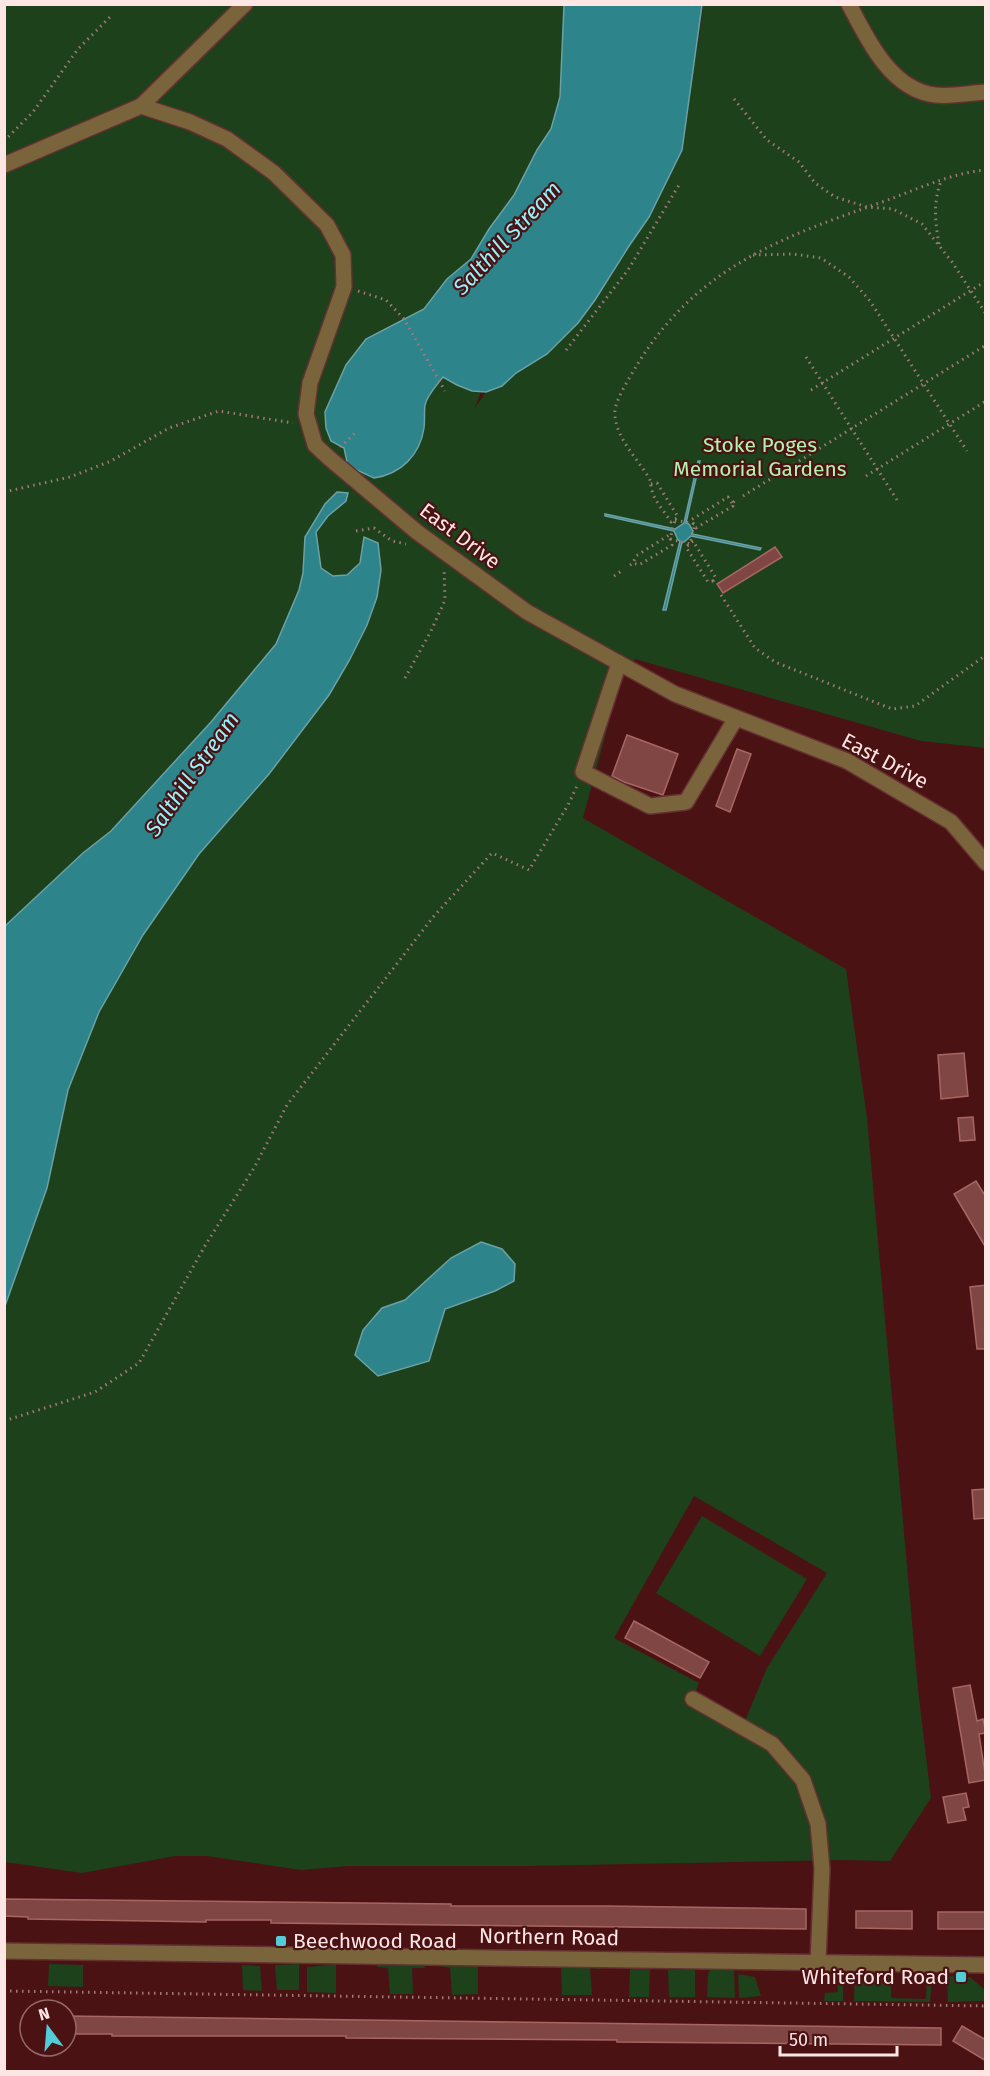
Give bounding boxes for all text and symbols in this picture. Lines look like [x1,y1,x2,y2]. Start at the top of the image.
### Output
water label: Salthill Stream [447,176,567,301]
park label: Stoke Poges Memorial Gardens [673,432,847,482]
street label: East Drive [414,497,506,575]
water label: Salthill Stream [139,707,245,842]
street label: East Drive [837,727,933,795]
street label: Northern Road [479,1923,619,1951]
place label: Beechwood Road [293,1928,457,1954]
marker: Beechwood Road [274,1934,288,1948]
place label: Whiteford Road [802,1964,949,1990]
marker: Whiteford Road [954,1970,968,1984]
north arrow [18,1998,78,2058]
text: N [36,2003,52,2025]
scale bar [780,2019,897,2057]
text: 50 m [789,2029,828,2051]

